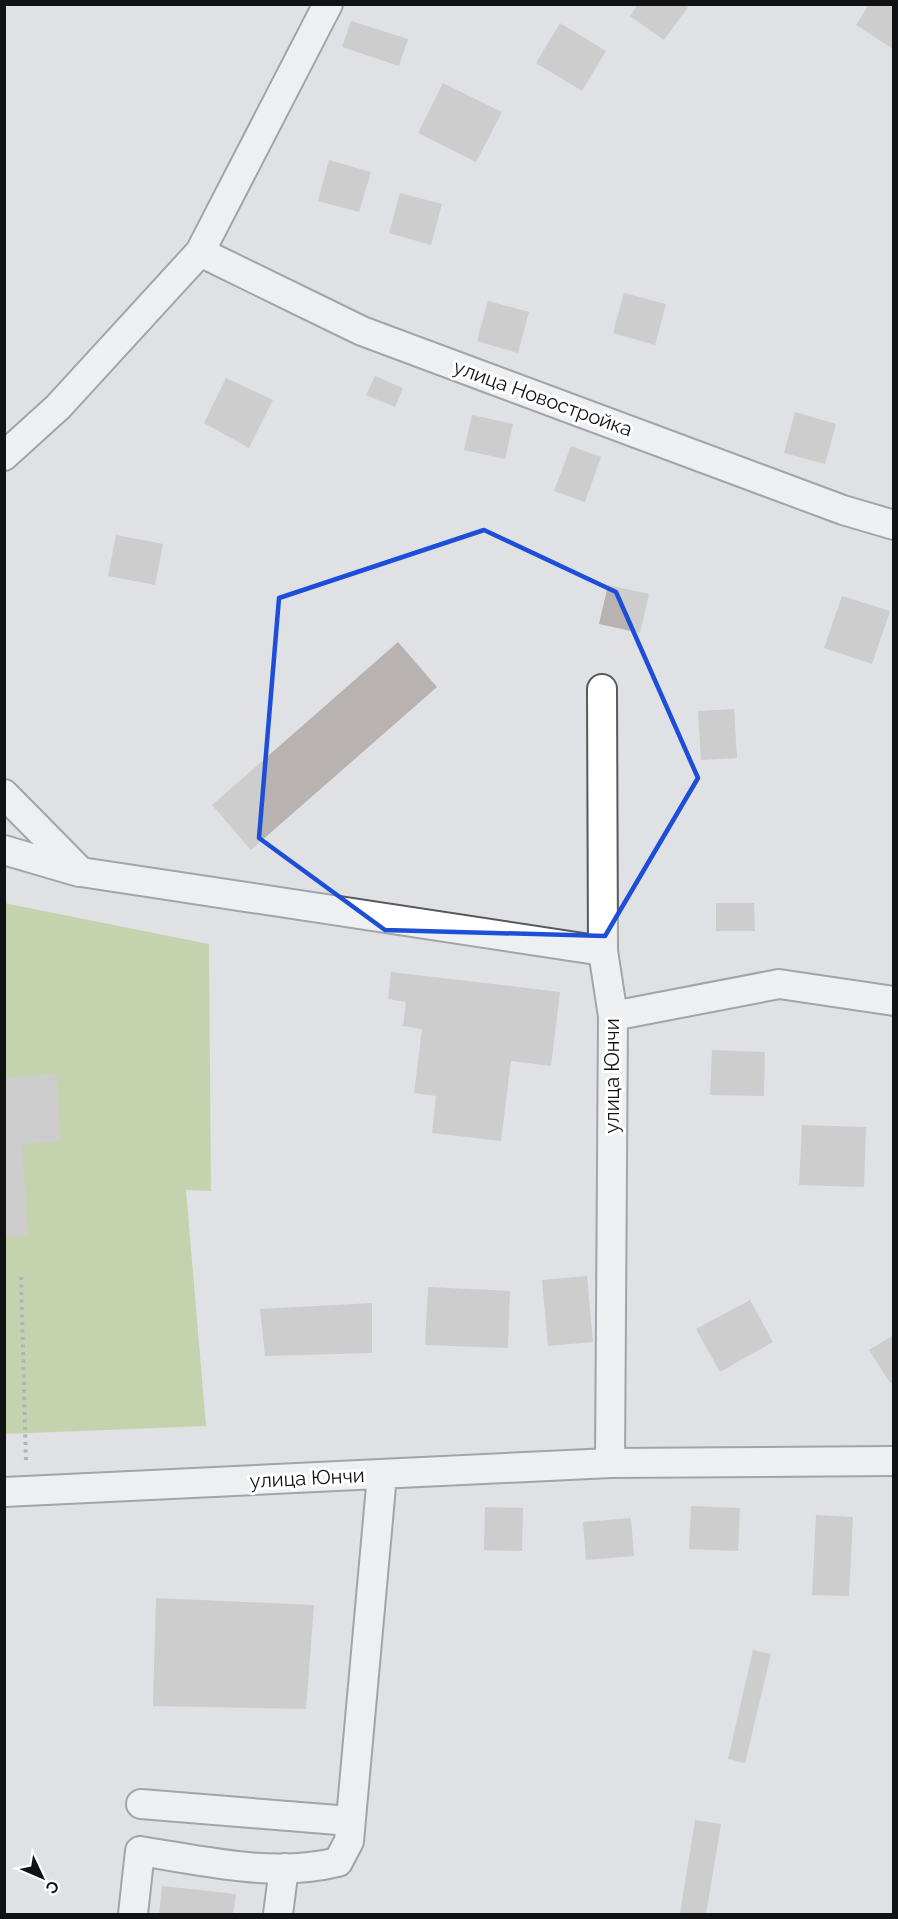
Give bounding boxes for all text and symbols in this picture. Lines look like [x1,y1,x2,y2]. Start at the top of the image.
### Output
street label: улица Новостройка [450,354,636,442]
street label: улица Юнчи [600,1018,624,1134]
street label: улица Юнчи [249,1463,365,1493]
north arrow [12,1847,72,1907]
text: С [42,1877,63,1898]

